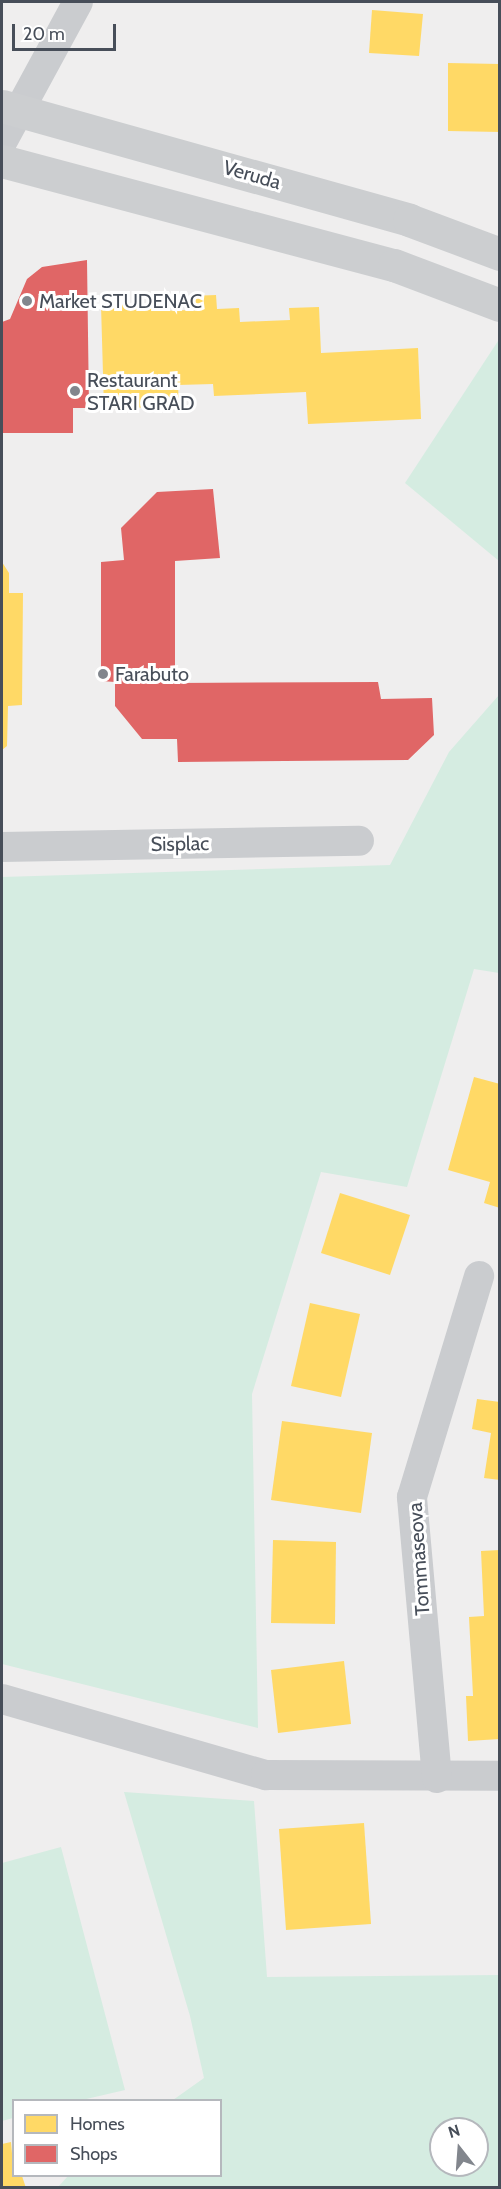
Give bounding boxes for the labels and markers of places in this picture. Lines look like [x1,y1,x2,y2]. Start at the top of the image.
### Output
place label: Market STUDENAC [39,289,202,313]
marker: Market STUDENAC [20,294,34,308]
place label: Restaurant STARI GRAD [87,368,195,415]
marker: Restaurant STARI GRAD [68,384,82,398]
place label: Farabuto [115,662,189,686]
marker: Farabuto [96,667,110,681]

